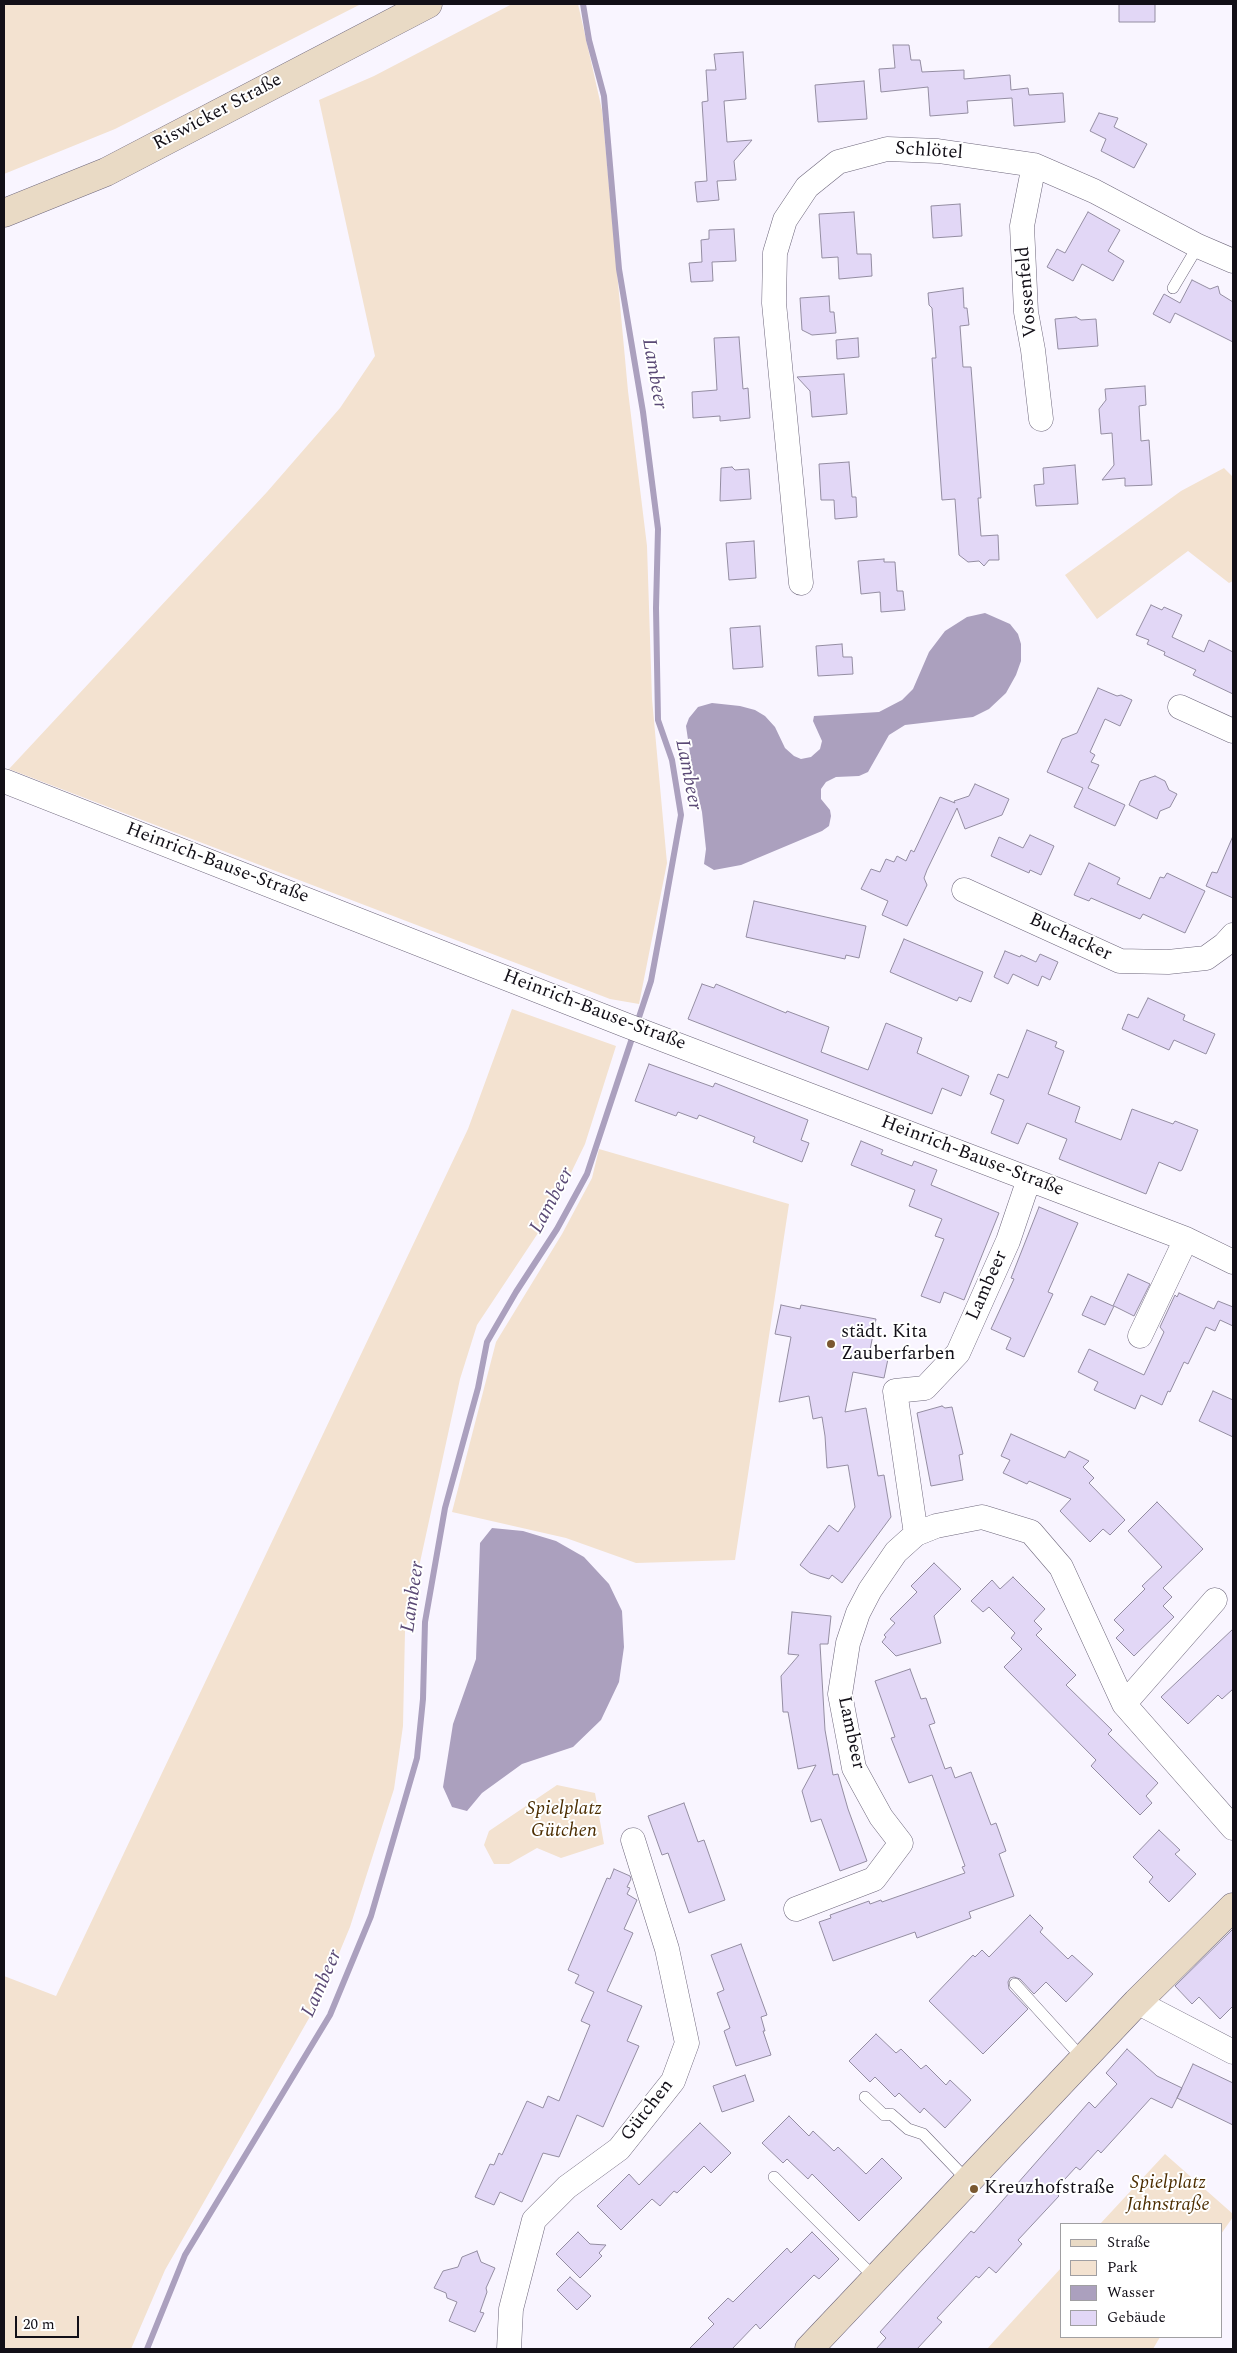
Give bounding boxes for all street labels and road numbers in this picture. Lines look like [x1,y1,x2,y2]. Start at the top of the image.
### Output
street label: Riswicker Straße [150,69,286,157]
street label: Schlötel [894,138,964,166]
street label: Vossenfeld [1013,245,1043,339]
street label: Heinrich-Bause-Straße [122,819,312,909]
street label: Buchacker [1025,909,1115,967]
street label: Heinrich-Bause-Straße [499,966,689,1056]
street label: Heinrich-Bause-Straße [877,1112,1067,1202]
street label: Lambeer [963,1248,1013,1324]
street label: Lambeer [831,1694,869,1772]
street label: Gütchen [617,2075,679,2147]

